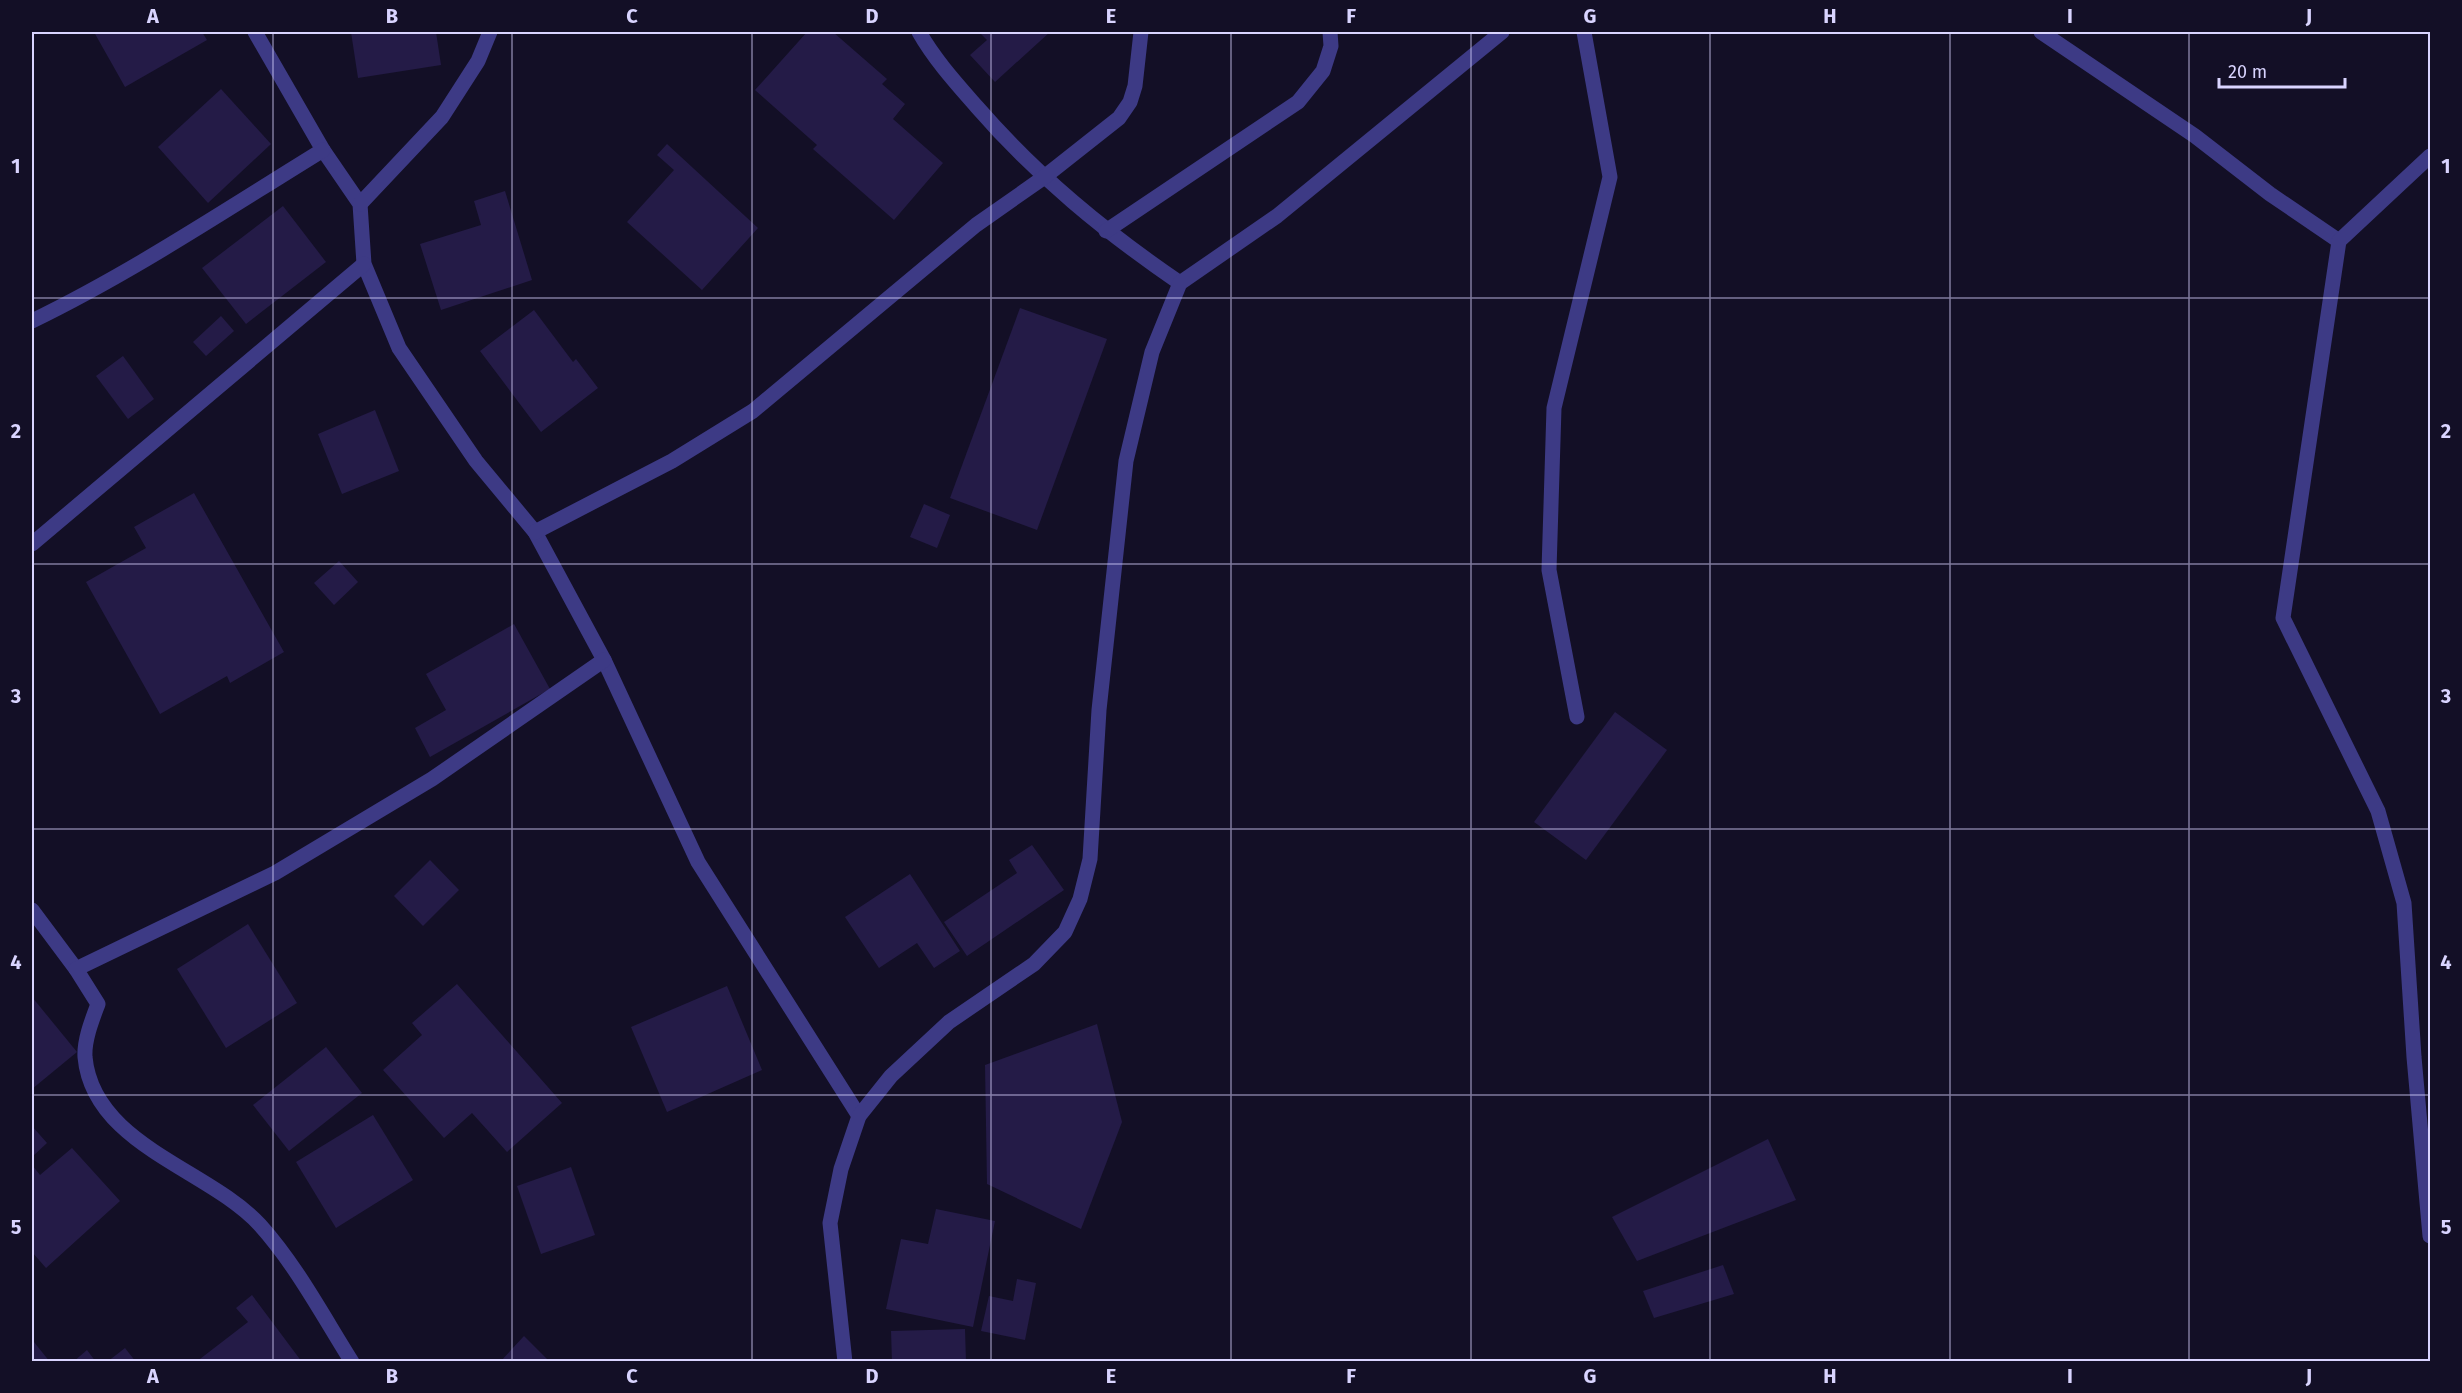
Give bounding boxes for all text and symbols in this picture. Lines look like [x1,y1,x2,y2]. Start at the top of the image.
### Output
text: A [146,4,160,28]
text: B [386,4,398,28]
text: C [626,4,638,28]
text: D [865,4,879,28]
text: E [1106,4,1116,28]
text: F [1346,4,1356,28]
text: G [1584,4,1596,28]
text: H [1823,4,1837,28]
text: I [2067,4,2073,28]
text: J [2305,4,2312,28]
scale bar [2219,51,2345,89]
text: 20 m [2228,61,2267,83]
text: 1 [11,154,21,178]
text: 1 [2441,154,2451,178]
text: 2 [11,419,21,443]
text: 2 [2441,419,2451,443]
text: 3 [10,684,21,708]
text: 3 [2440,684,2451,708]
text: 4 [10,950,22,974]
text: 4 [2440,950,2452,974]
text: 5 [11,1215,22,1239]
text: 5 [2441,1215,2452,1239]
text: A [146,1364,160,1388]
text: B [386,1364,398,1388]
text: C [626,1364,638,1388]
text: D [865,1364,879,1388]
text: E [1106,1364,1116,1388]
text: F [1346,1364,1356,1388]
text: G [1584,1364,1596,1388]
text: H [1823,1364,1837,1388]
text: I [2067,1364,2073,1388]
text: J [2305,1364,2312,1388]

